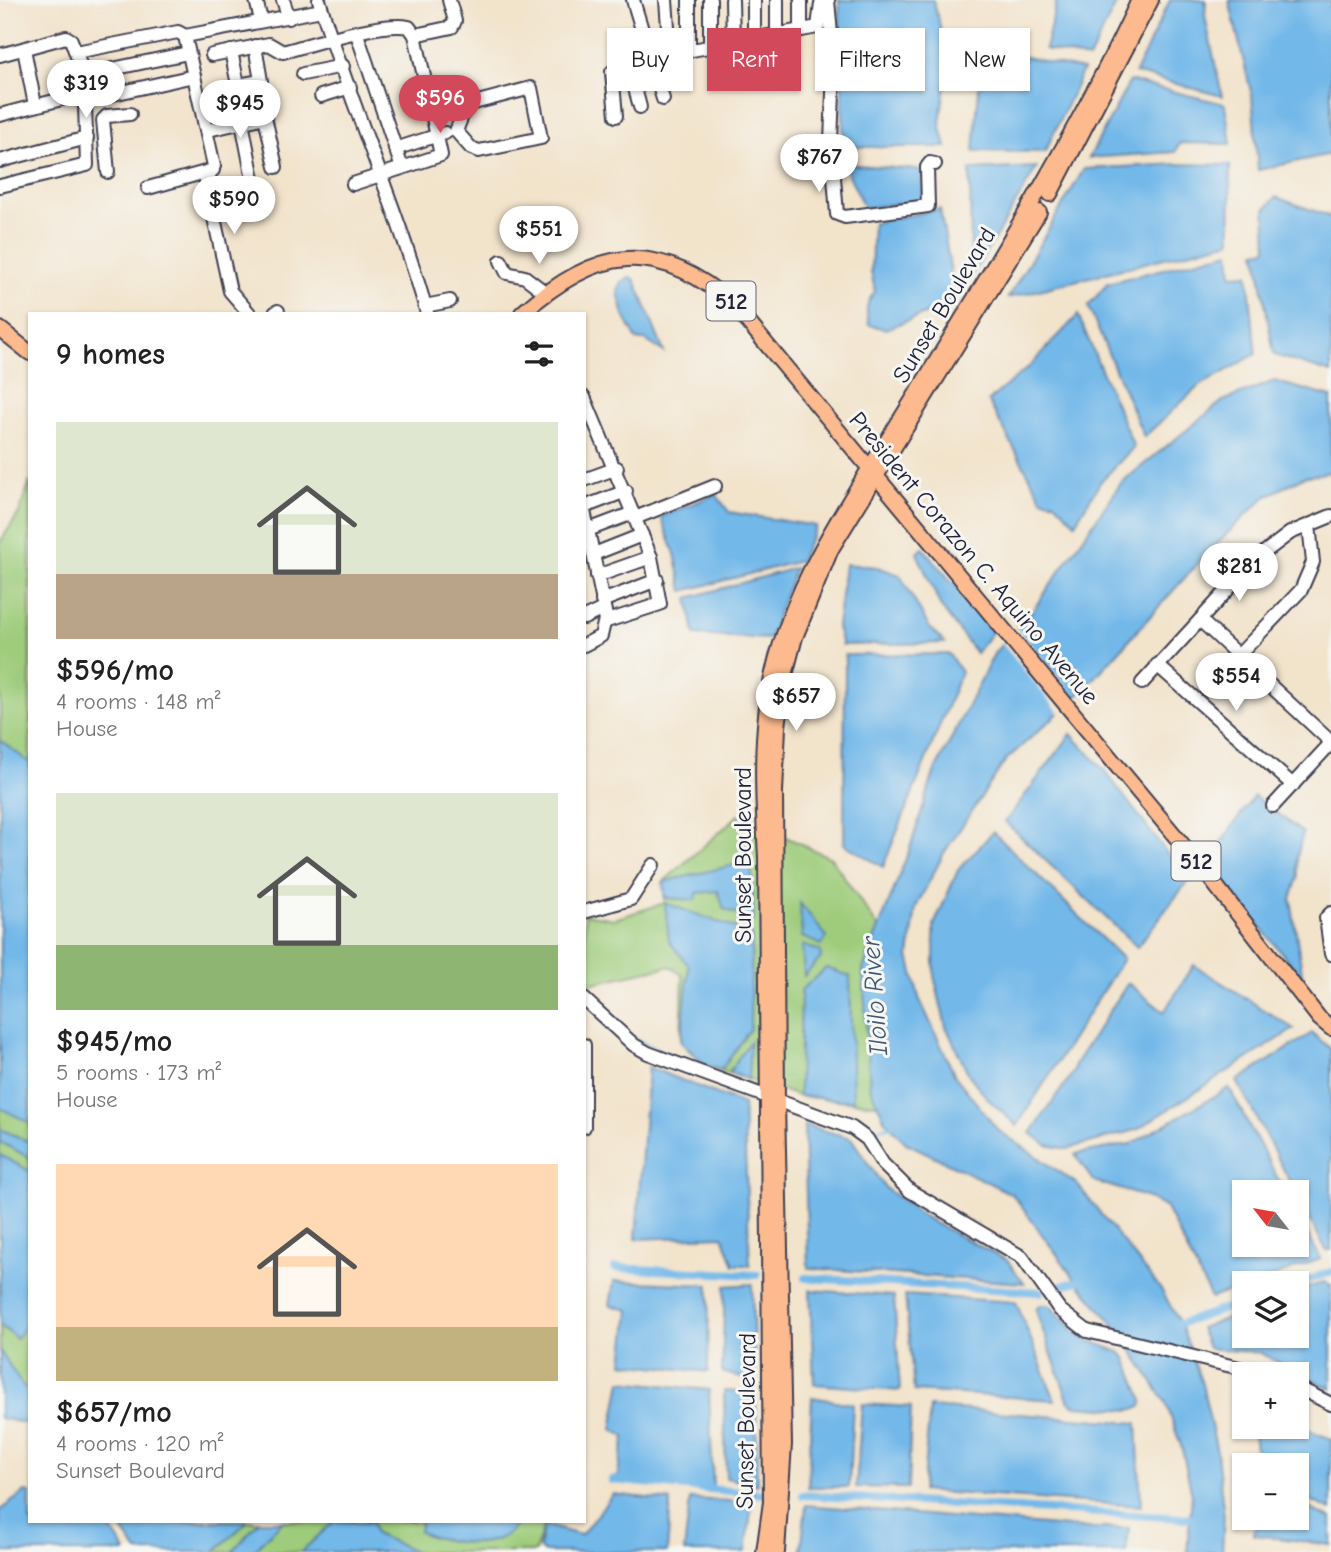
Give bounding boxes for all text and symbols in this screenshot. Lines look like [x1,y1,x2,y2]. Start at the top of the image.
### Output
chip: Buy [607,28,693,91]
chip: Rent [707,28,801,91]
chip: Filters [815,28,925,91]
chip: New [939,28,1030,91]
pin: $319 [45,60,127,120]
text: $319 [63,69,109,96]
pin: $596 [399,76,481,135]
pin: $945 [199,80,281,140]
text: $596 [415,84,465,111]
text: $945 [216,89,264,116]
pin: $767 [778,134,860,194]
text: $767 [796,143,842,170]
pin: $590 [193,176,275,236]
text: $590 [208,185,260,212]
pin: $551 [498,206,580,266]
text: $551 [515,215,563,242]
street label: Sunset Boulevard [887,222,1001,388]
road number: 512 [706,282,756,320]
icon: filters [520,335,558,373]
text: 9 homes [56,337,165,372]
street label: President Corazon C. Aquino Avenue [843,406,1105,710]
icon: home [244,467,370,593]
pin: $281 [1198,544,1280,603]
text: $281 [1216,552,1262,579]
text: $596/mo [56,653,174,688]
pin: $554 [1195,654,1277,713]
text: $554 [1211,662,1261,689]
pin: $657 [755,674,837,733]
text: $657 [772,682,820,709]
text: 4 rooms · 148 m² [56,688,220,715]
text: House [56,715,118,742]
street label: Sunset Boulevard [729,767,757,943]
icon: home [244,838,370,964]
road number: 512 [1172,842,1220,880]
water label: Iloilo River [856,934,894,1057]
text: $945/mo [56,1024,172,1059]
text: 5 rooms · 173 m² [56,1059,221,1086]
text: House [56,1086,118,1113]
north arrow [1232,1180,1309,1256]
map controls [1232,1180,1309,1530]
icon: home [244,1209,370,1335]
button: layers [1232,1271,1309,1348]
street label: Sunset Boulevard [730,1333,762,1509]
button: + [1232,1362,1309,1439]
text: $657/mo [56,1395,172,1430]
text: 4 rooms · 120 m² [56,1430,223,1457]
button: − [1232,1453,1309,1530]
text: Sunset Boulevard [56,1457,225,1484]

